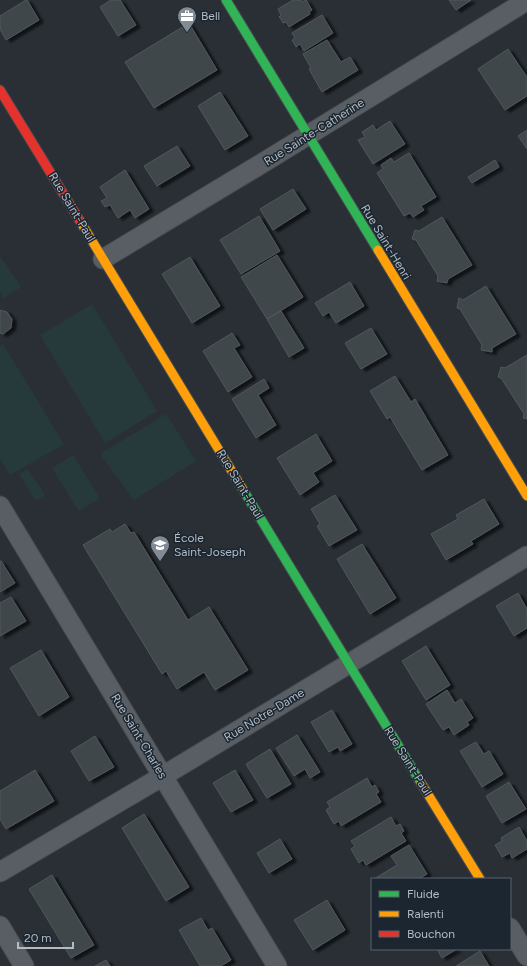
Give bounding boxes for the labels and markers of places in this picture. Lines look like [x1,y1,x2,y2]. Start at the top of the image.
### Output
office icon: Bell [176,5,198,33]
place label: Bell [201,9,220,23]
place label: École Saint-Joseph [174,531,246,559]
school or university icon: École Saint-Joseph [149,534,171,562]

